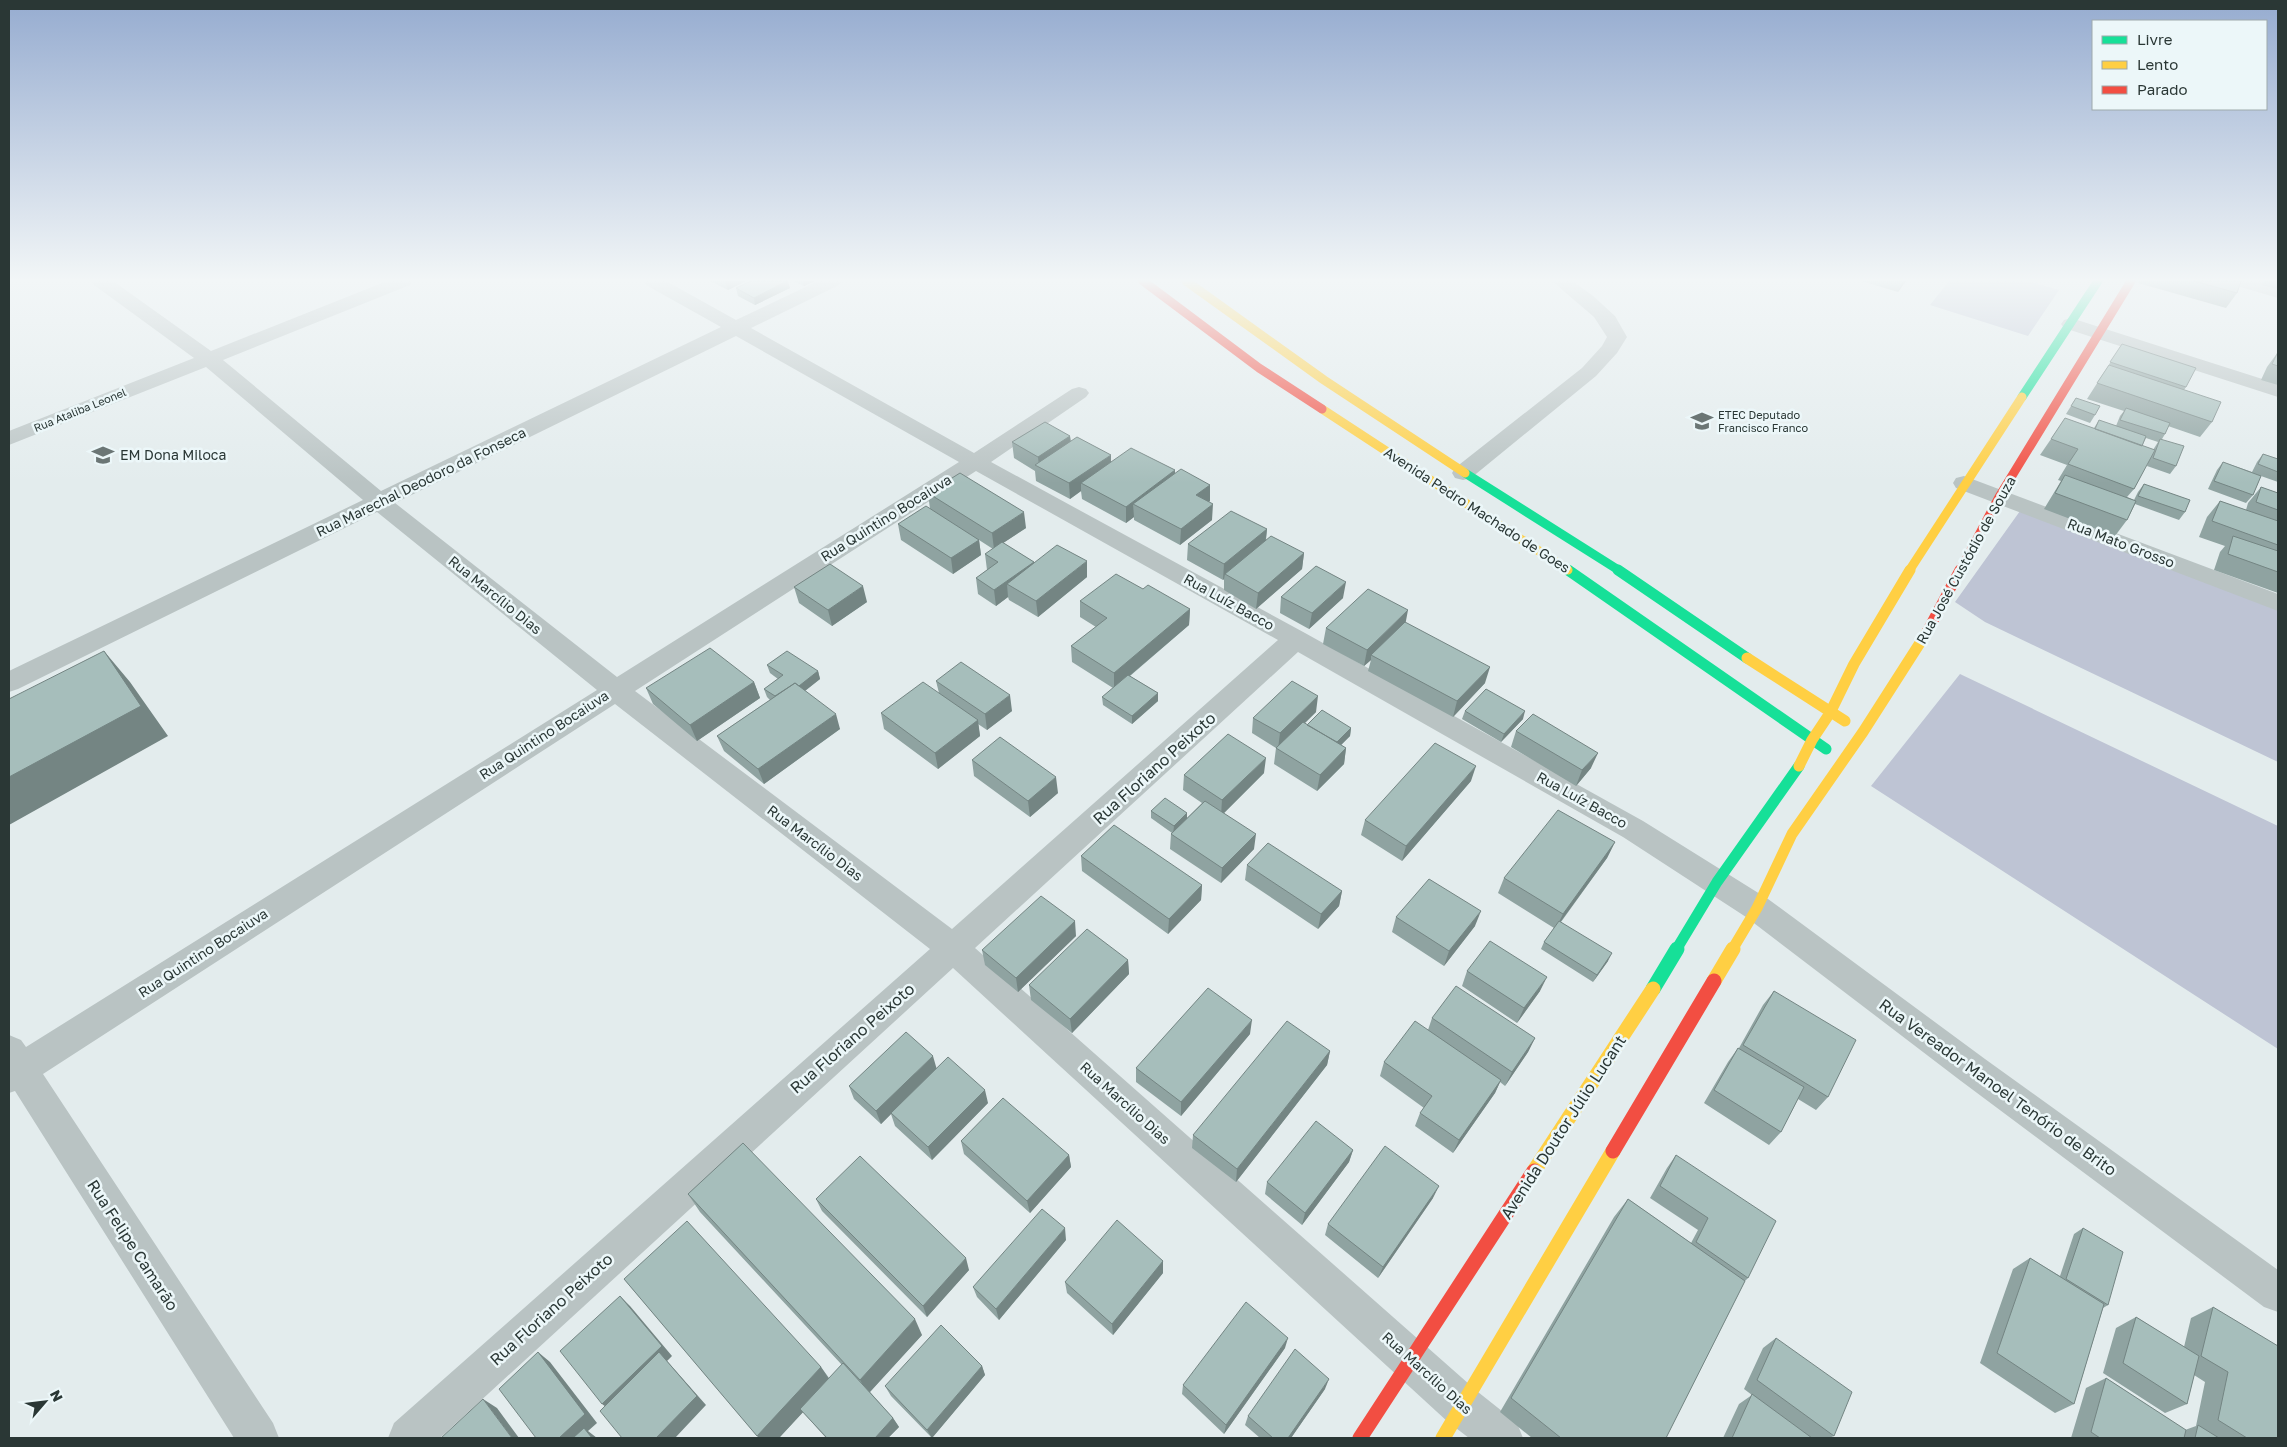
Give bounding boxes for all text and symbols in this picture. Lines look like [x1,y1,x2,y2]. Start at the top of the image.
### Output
legend [2092,20,2267,110]
text: Livre [2137,30,2173,48]
text: Lento [2137,55,2178,73]
text: Parado [2137,80,2188,98]
street label: Rua Ataliba Leonel [32,385,128,434]
school or university icon: ETEC Deputado Francisco Franco [1689,408,1715,434]
place label: ETEC Deputado Francisco Franco [1718,408,1809,434]
street label: Rua Marechal Deodoro da Fonseca [313,423,529,540]
school or university icon: EM Dona Miloca [90,442,116,468]
street label: Avenida Pedro Machado de Goes [1381,443,1573,576]
place label: EM Dona Miloca [120,446,226,463]
street label: Rua Quintino Bocaiuva [817,470,954,565]
street label: Rua José Custódio de Souza [1912,473,2019,647]
street label: Rua Mato Grosso [2065,514,2177,571]
street label: Rua Marcílio Dias [445,552,545,637]
street label: Rua Luíz Bacco [1181,570,1277,633]
street label: Rua Quintino Bocaiuva [476,686,612,783]
street label: Rua Floriano Peixoto [1088,708,1220,828]
street label: Rua Luíz Bacco [1534,768,1630,831]
street label: Rua Marcílio Dias [764,801,866,884]
street label: Rua Quintino Bocaiuva [135,904,271,1001]
street label: Rua Floriano Peixoto [786,979,918,1097]
street label: Rua Vereador Manoel Tenório de Brito [1875,994,2121,1180]
street label: Avenida Doutor Júlio Lucant [1496,1031,1630,1223]
street label: Rua Marcílio Dias [1077,1058,1174,1147]
street label: Rua Felipe Camarão [83,1176,183,1314]
street label: Rua Floriano Peixoto [485,1249,617,1369]
street label: Rua Marcílio Dias [1379,1328,1476,1417]
north arrow [20,1377,70,1427]
text: N [47,1387,67,1404]

